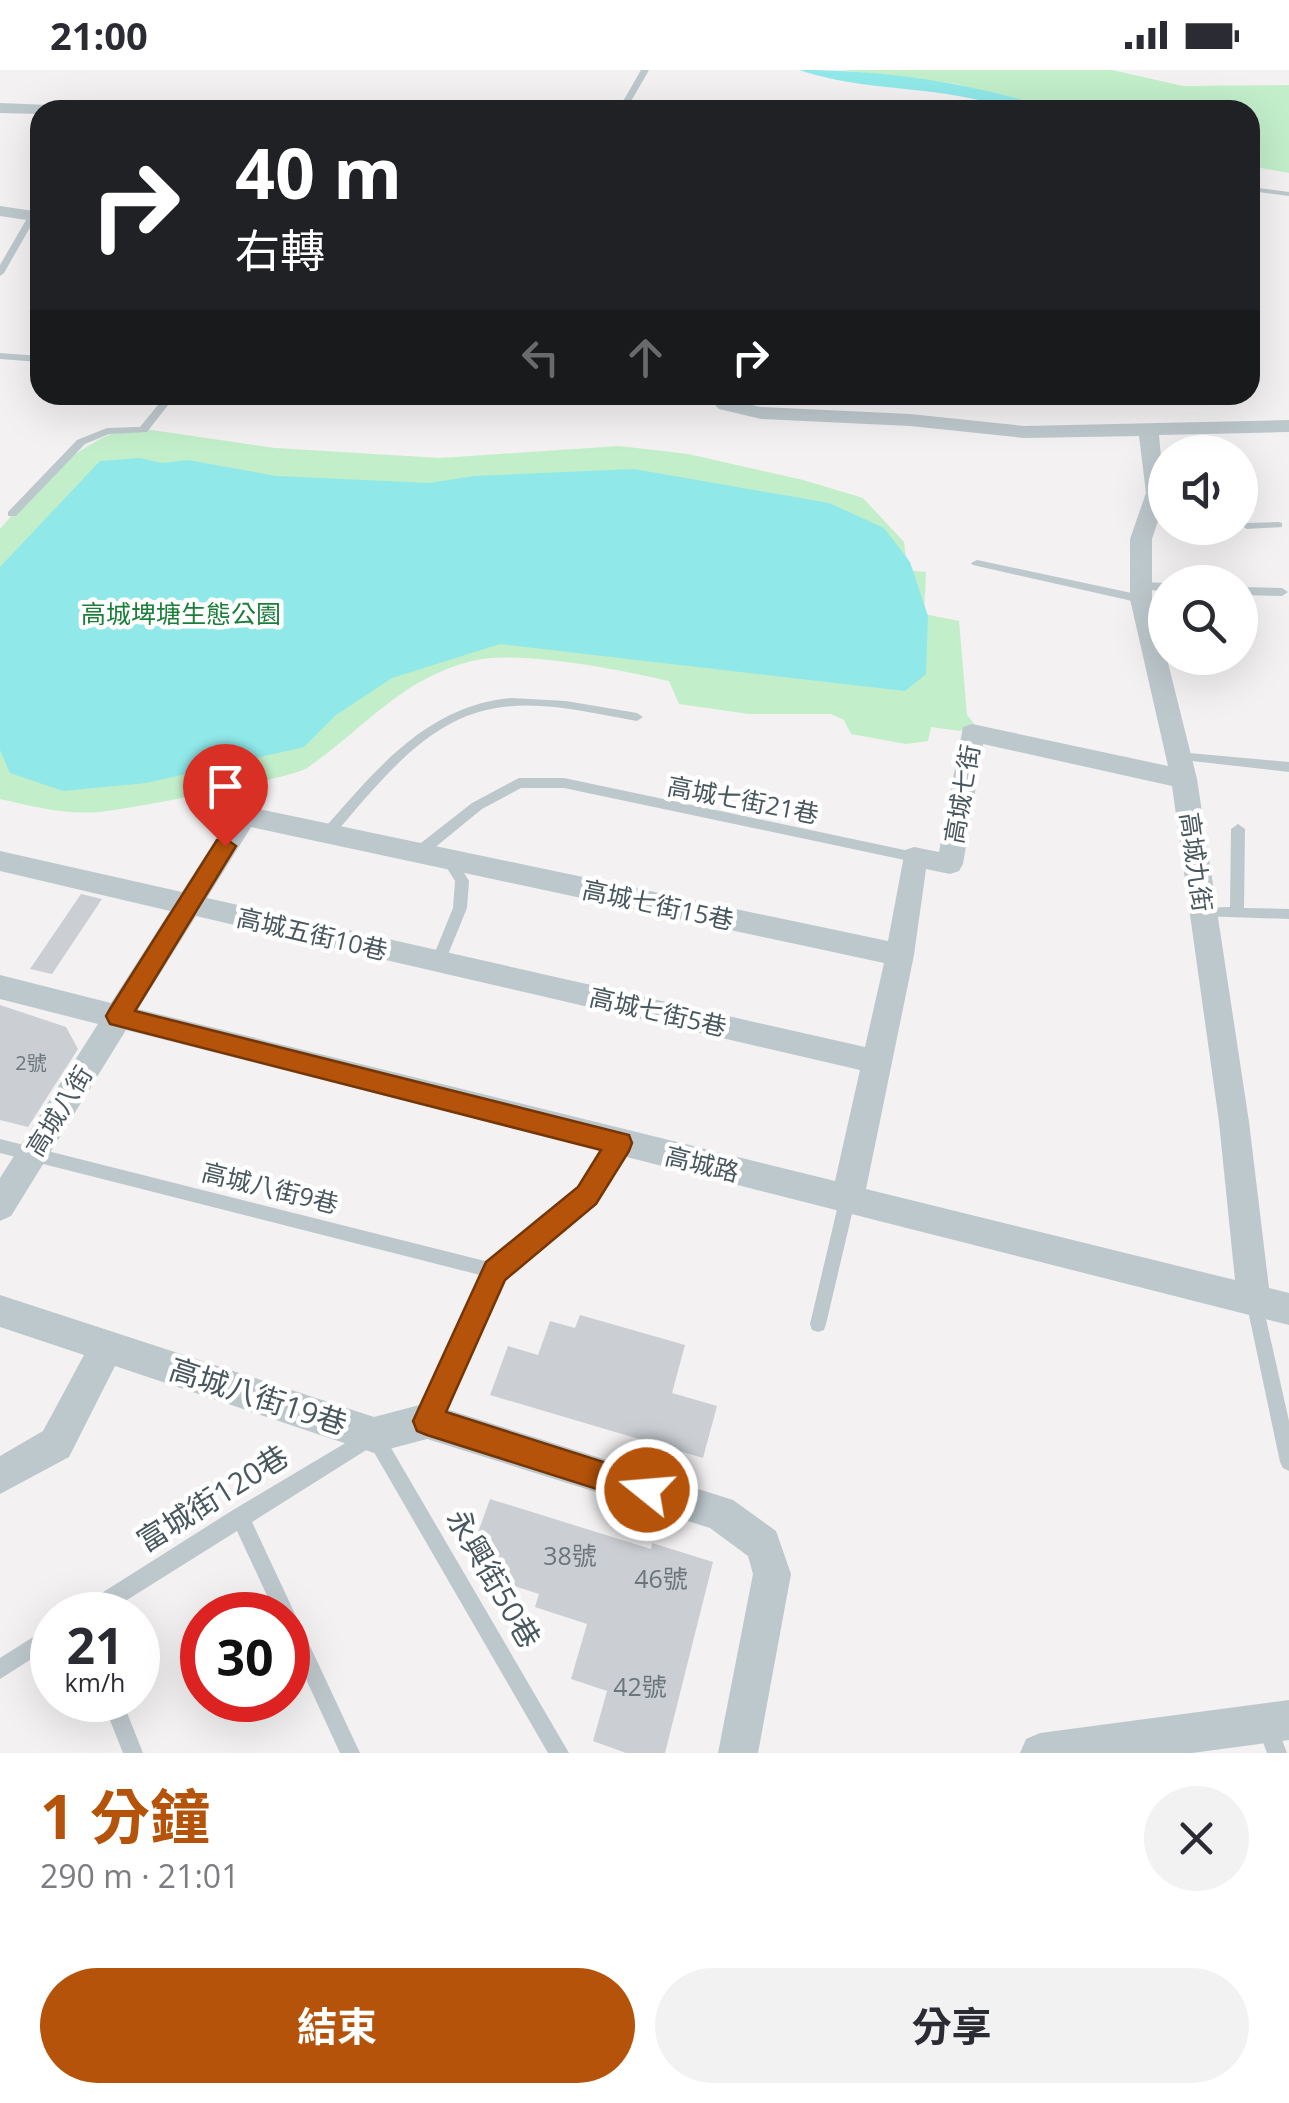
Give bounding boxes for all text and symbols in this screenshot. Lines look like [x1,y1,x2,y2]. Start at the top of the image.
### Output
text: 21:00 [50,9,148,61]
text: 40 m [235,124,402,220]
icon: right [70,140,200,270]
text: 右轉 [235,219,325,280]
icon: left [513,330,568,385]
icon: ahead [618,330,673,385]
icon: right [723,330,778,385]
map controls [1148,435,1258,675]
button: sound [1148,435,1258,545]
button: search [1148,565,1258,675]
park label: 高城埤塘生態公園 [81,596,281,630]
street label: 高城七街 [936,742,986,846]
pin [183,744,268,847]
icon: arrive [198,759,253,814]
street label: 高城七街21巷 [665,768,822,830]
street label: 高城九街 [1173,810,1221,914]
street label: 高城七街15巷 [580,871,737,937]
street label: 高城五街10巷 [234,899,391,967]
street label: 高城七街5巷 [587,979,730,1043]
house number: 2號 [15,1049,47,1076]
street label: 高城八街 [17,1059,99,1162]
street label: 高城路 [662,1137,743,1189]
street label: 高城八街9巷 [199,1154,342,1220]
street label: 高城八街19巷 [164,1348,352,1444]
street label: 富城街120巷 [129,1435,296,1561]
position arrow [595,1438,699,1542]
street label: 永興街50巷 [438,1501,551,1655]
house number: 38號 [543,1538,597,1572]
house number: 46號 [634,1561,688,1595]
speed limit sign: 30 [180,1592,310,1722]
text: 21 [66,1611,124,1679]
text: km/h [65,1665,125,1699]
house number: 42號 [613,1669,667,1703]
text: 1 分鐘 [40,1775,210,1857]
button: close [1144,1786,1249,1891]
text: 290 m · 21:01 [40,1854,239,1897]
button: 結束 [40,1968,635,2083]
button: 分享 [655,1968,1249,2083]

